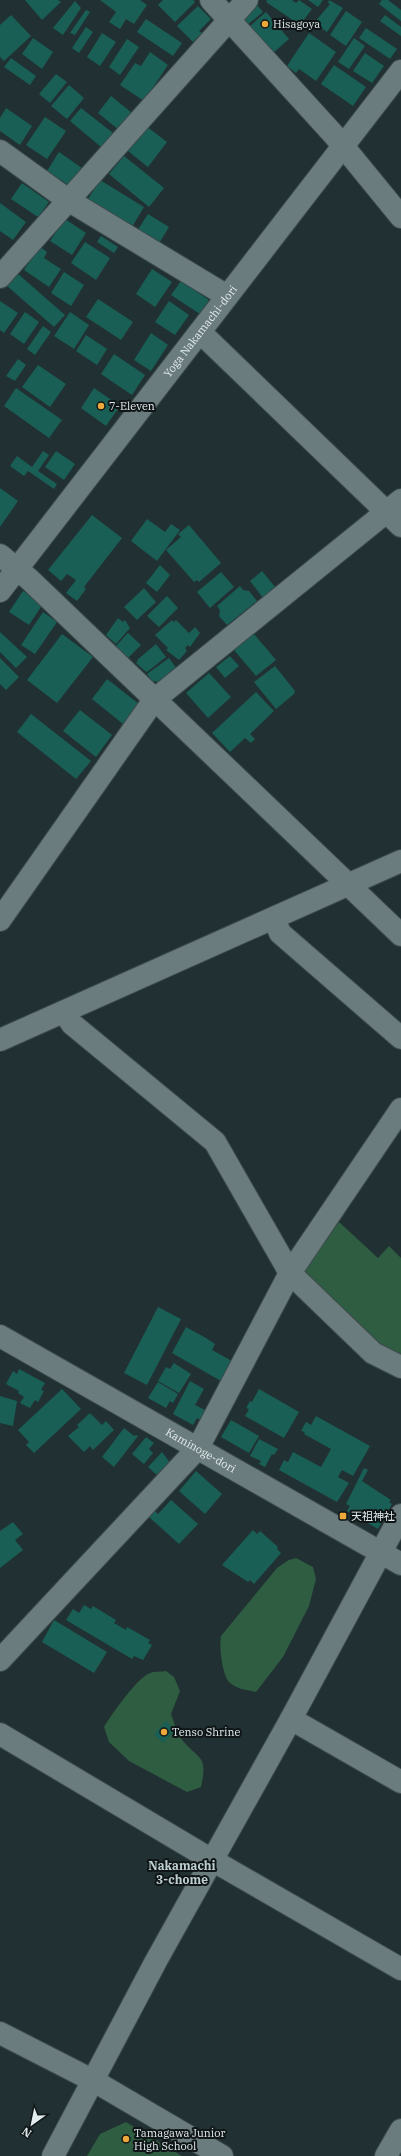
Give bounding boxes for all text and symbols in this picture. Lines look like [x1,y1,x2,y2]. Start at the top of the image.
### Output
place label: Hisagoya [273,17,320,31]
marker: Hisagoya [260,19,270,29]
street label: Yoga Nakamachi-dori [160,282,240,380]
place label: 7-Eleven [109,399,155,413]
marker: 7-Eleven [96,401,106,411]
street label: Kaminoge-dori [163,1425,239,1476]
place label: 天祖神社 [351,1509,395,1523]
marker: 天祖神社 [338,1511,348,1521]
place label: Tenso Shrine [172,1725,240,1739]
marker: Tenso Shrine [159,1727,169,1737]
district label: Nakamachi 3-chome [148,1858,216,1887]
north arrow [12,2104,52,2144]
text: N [19,2124,34,2141]
place label: Tamagawa Junior High School [134,2126,226,2153]
marker: Tamagawa Junior High School [121,2134,131,2144]

